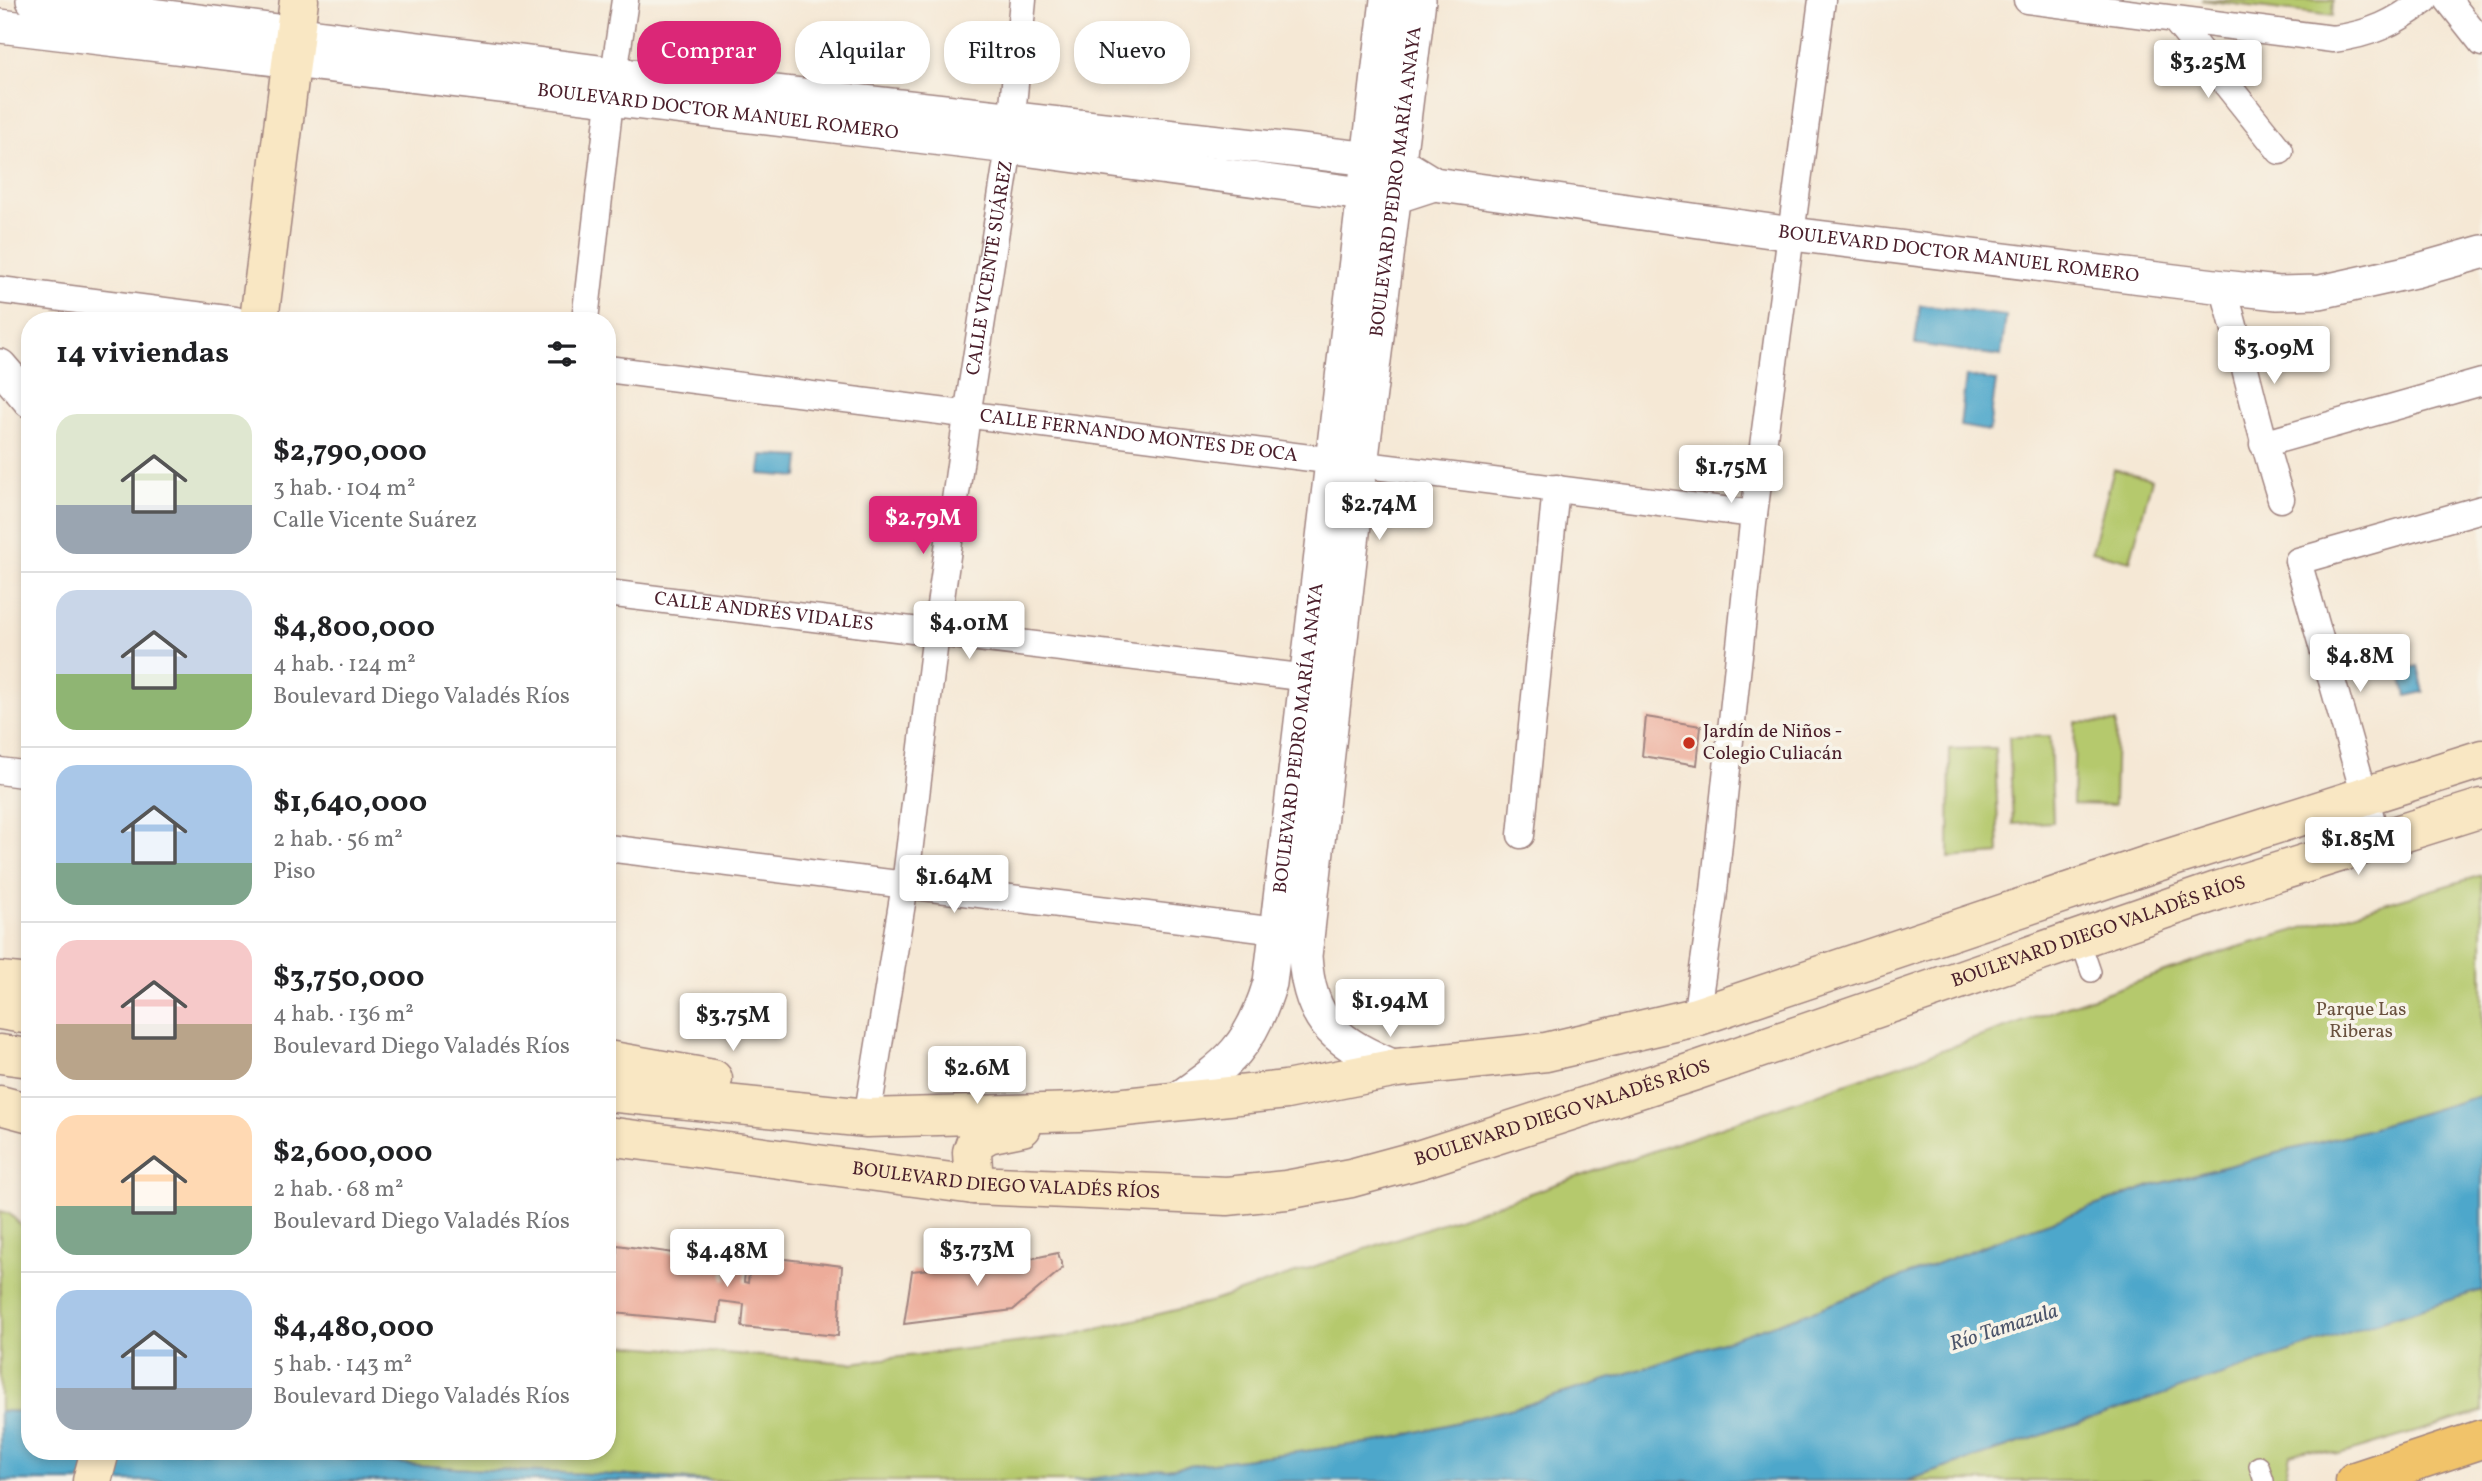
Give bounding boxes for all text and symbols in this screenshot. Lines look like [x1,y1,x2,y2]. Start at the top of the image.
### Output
chip: Comprar [637,21,781,84]
chip: Alquilar [795,21,930,84]
chip: Filtros [944,21,1060,84]
chip: Nuevo [1074,21,1190,84]
street label: BOULEVARD PEDRO MARÍA ANAYA [1364,25,1429,338]
pin: $3.25M [2151,41,2265,100]
text: $3.25M [2170,47,2246,79]
street label: BOULEVARD DOCTOR MANUEL ROMERO [536,78,900,147]
street label: CALLE VICENTE SUÁREZ [961,159,1020,377]
street label: BOULEVARD DOCTOR MANUEL ROMERO [1776,219,2141,290]
pin: $3.09M [2217,326,2331,386]
text: 14 viviendas [56,333,229,375]
text: $3.09M [2234,333,2314,365]
icon: filters [543,335,581,373]
street label: CALLE FERNANDO MONTES DE OCA [978,403,1299,469]
text: $2,790,000 [273,431,427,473]
icon: home [112,442,196,526]
pin: $1.75M [1674,446,1788,505]
text: $1.75M [1695,452,1767,484]
text: 3 hab. · 104 m² [273,473,415,505]
pin: $2.74M [1322,482,1436,542]
text: $2.74M [1341,489,1417,521]
pin: $2.79M [866,496,980,556]
text: $2.79M [885,503,961,535]
text: Calle Vicente Suárez [273,505,477,537]
street label: BOULEVARD PEDRO MARÍA ANAYA [1268,581,1331,895]
street label: CALLE ANDRÉS VIDALES [653,586,875,638]
pin: $4.01M [912,602,1026,661]
text: $4,800,000 [273,607,435,649]
text: $4.01M [930,608,1008,640]
icon: home [112,618,196,702]
pin: $4.8M [2311,634,2409,694]
text: $4.8M [2326,641,2394,673]
text: 4 hab. · 124 m² [273,649,416,681]
text: Boulevard Diego Valadés Ríos [273,681,570,713]
place label: Jardín de Niños - Colegio Culiacán [1703,719,1843,767]
marker: Jardín de Niños - Colegio Culiacán [1681,735,1697,751]
text: $1,640,000 [273,782,427,824]
icon: home [112,793,196,877]
pin: $1.85M [2301,818,2415,877]
text: 2 hab. · 56 m² [273,824,403,856]
text: $1.85M [2321,824,2395,856]
text: Piso [273,856,315,888]
pin: $1.64M [897,856,1011,915]
text: $1.64M [915,862,993,894]
street label: BOULEVARD DIEGO VALADÉS RÍOS [1948,870,2249,995]
text: $3,750,000 [273,957,424,999]
icon: home [112,968,196,1052]
pin: $1.94M [1333,979,1447,1039]
text: $1.94M [1351,986,1429,1018]
pin: $3.75M [676,993,790,1053]
park label: Parque Las Riberas [2316,997,2406,1045]
text: 4 hab. · 136 m² [273,999,414,1031]
text: $3.75M [696,1000,770,1032]
text: Boulevard Diego Valadés Ríos [273,1031,570,1063]
pin: $2.6M [928,1046,1026,1106]
text: $2.6M [944,1053,1010,1085]
street label: BOULEVARD DIEGO VALADÉS RÍOS [1412,1054,1714,1173]
text: $2,600,000 [273,1132,432,1174]
icon: home [112,1143,196,1227]
street label: BOULEVARD DIEGO VALADÉS RÍOS [850,1156,1161,1206]
text: 2 hab. · 68 m² [273,1174,403,1206]
text: Boulevard Diego Valadés Ríos [273,1206,570,1238]
pin: $3.73M [920,1228,1034,1288]
pin: $4.48M [670,1230,784,1289]
text: $3.73M [939,1235,1015,1267]
text: $4.48M [686,1236,768,1268]
water label: Río Tamazula [1946,1297,2062,1359]
text: $4,480,000 [273,1307,434,1349]
icon: home [112,1318,196,1402]
text: 5 hab. · 143 m² [273,1349,412,1381]
text: Boulevard Diego Valadés Ríos [273,1381,570,1413]

